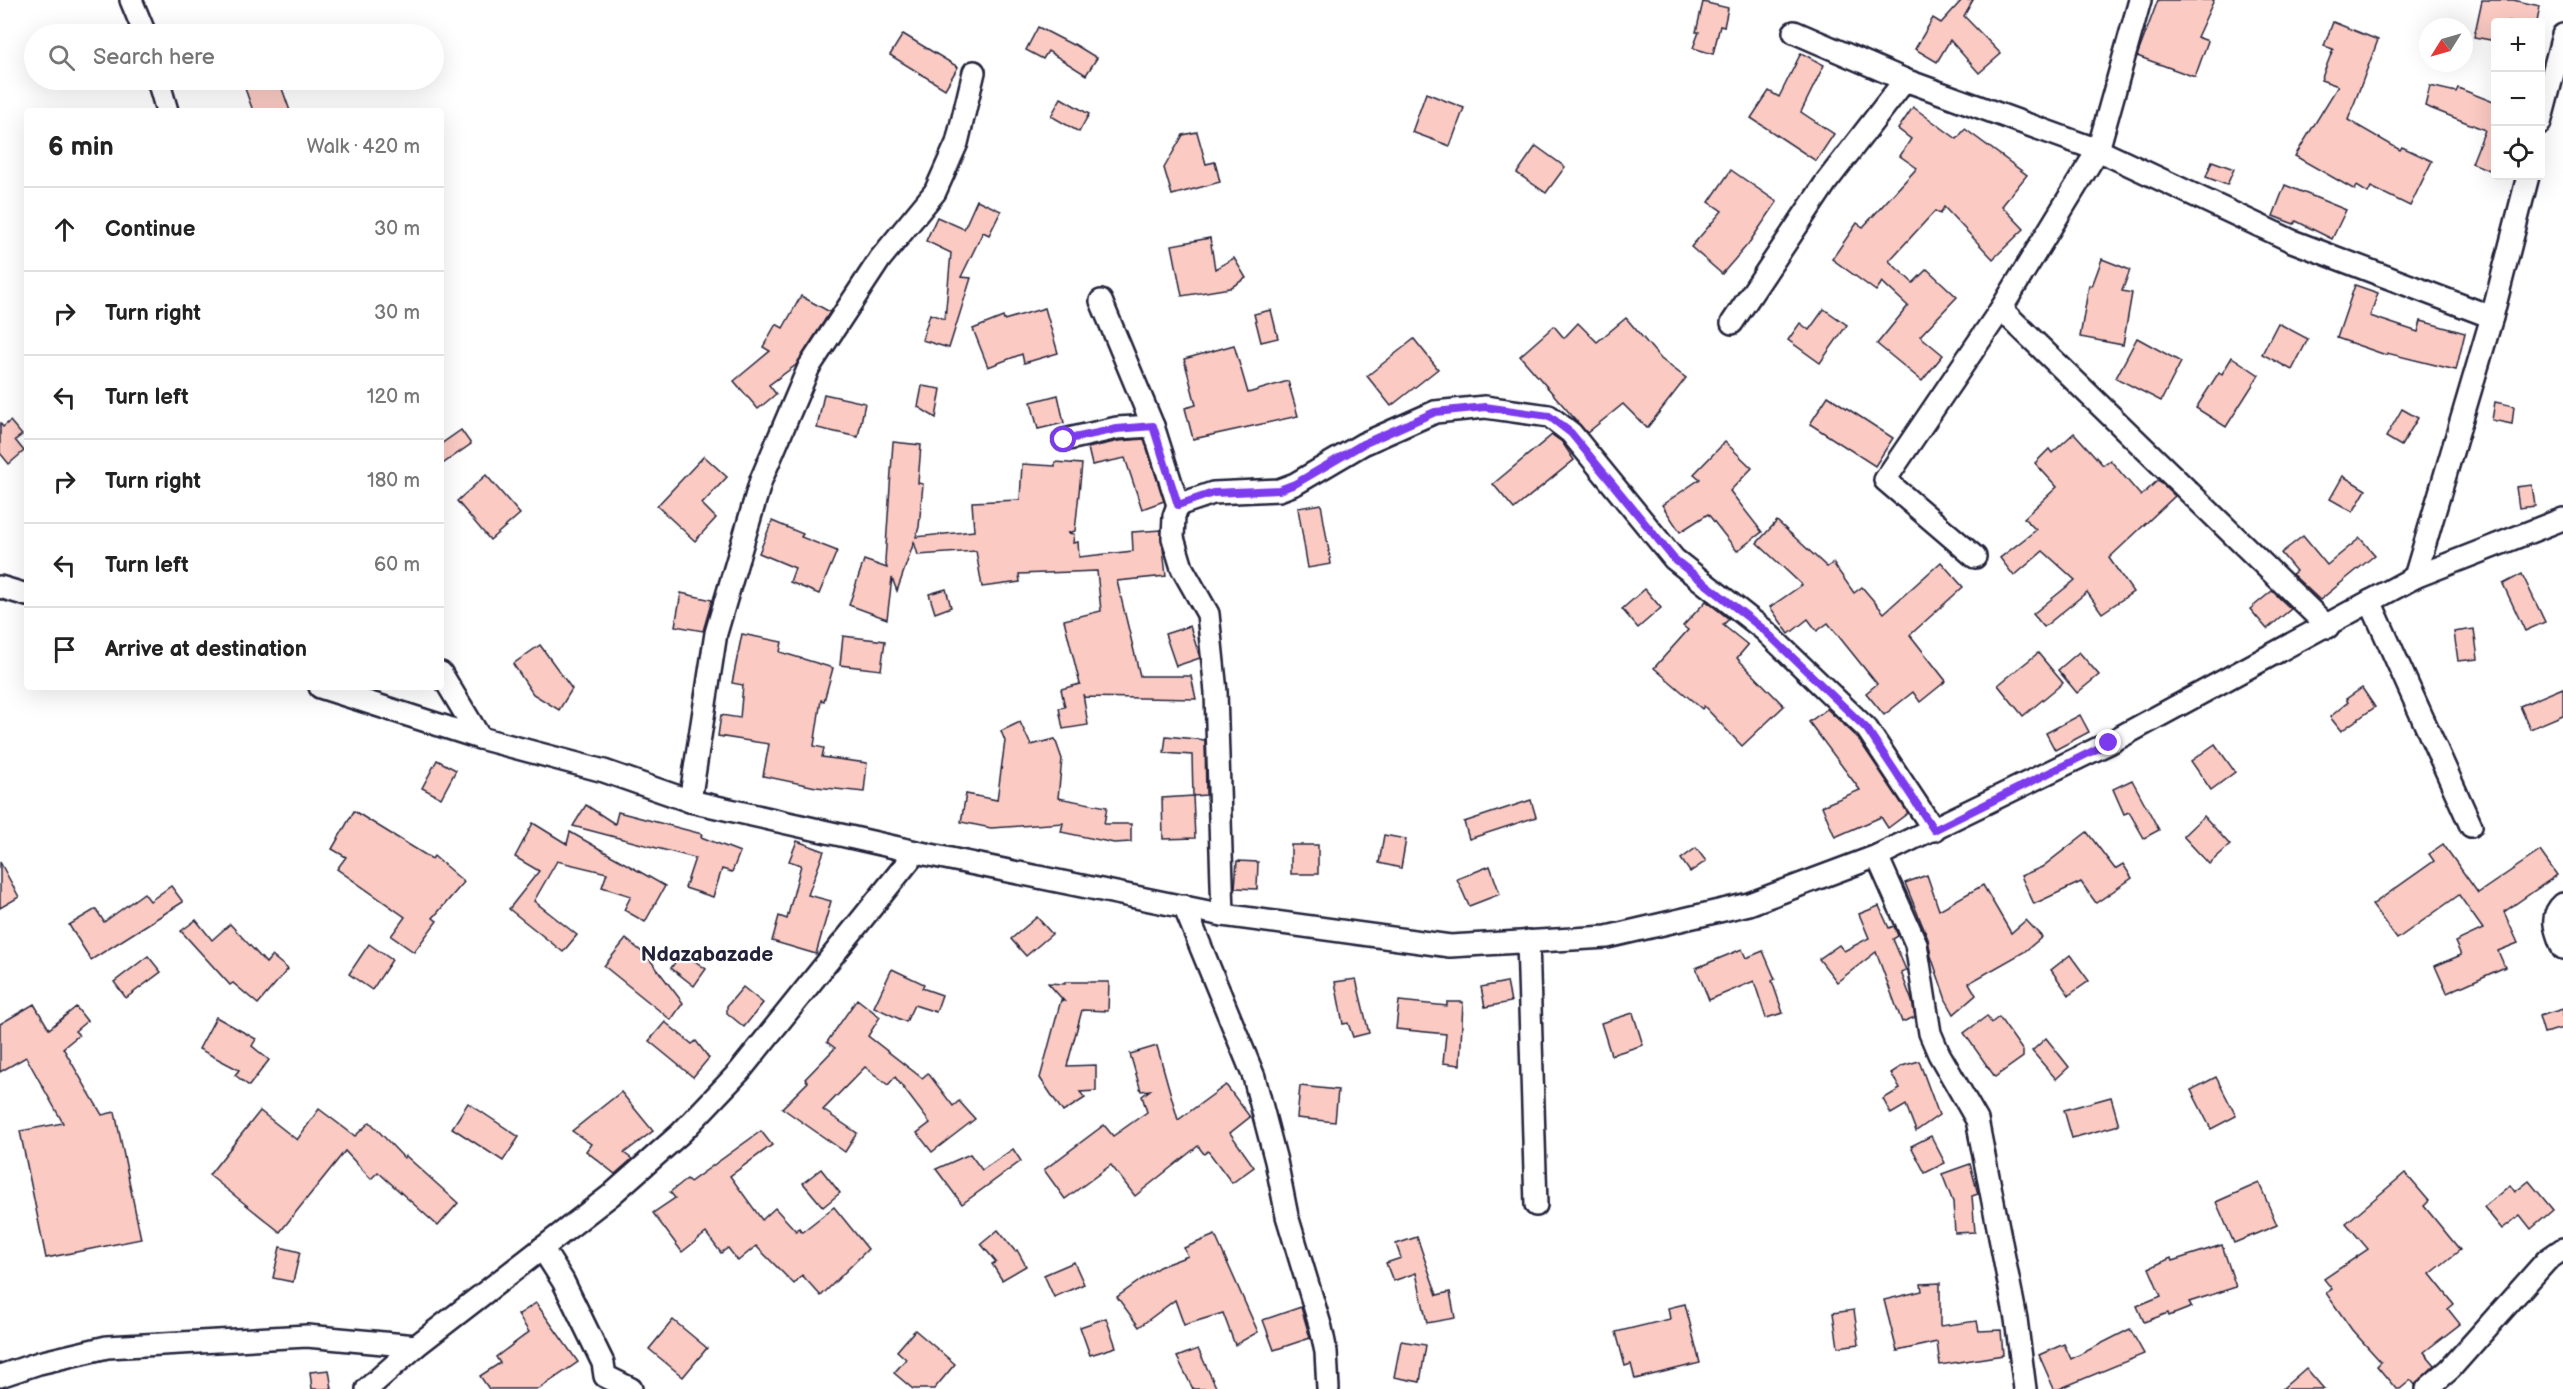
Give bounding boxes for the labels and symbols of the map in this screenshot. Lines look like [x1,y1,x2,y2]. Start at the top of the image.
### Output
north arrow [2419,18,2473,72]
route start [1050,426,1076,452]
route end [2095,729,2121,755]
district label: Ndazabazade [641,942,773,967]

